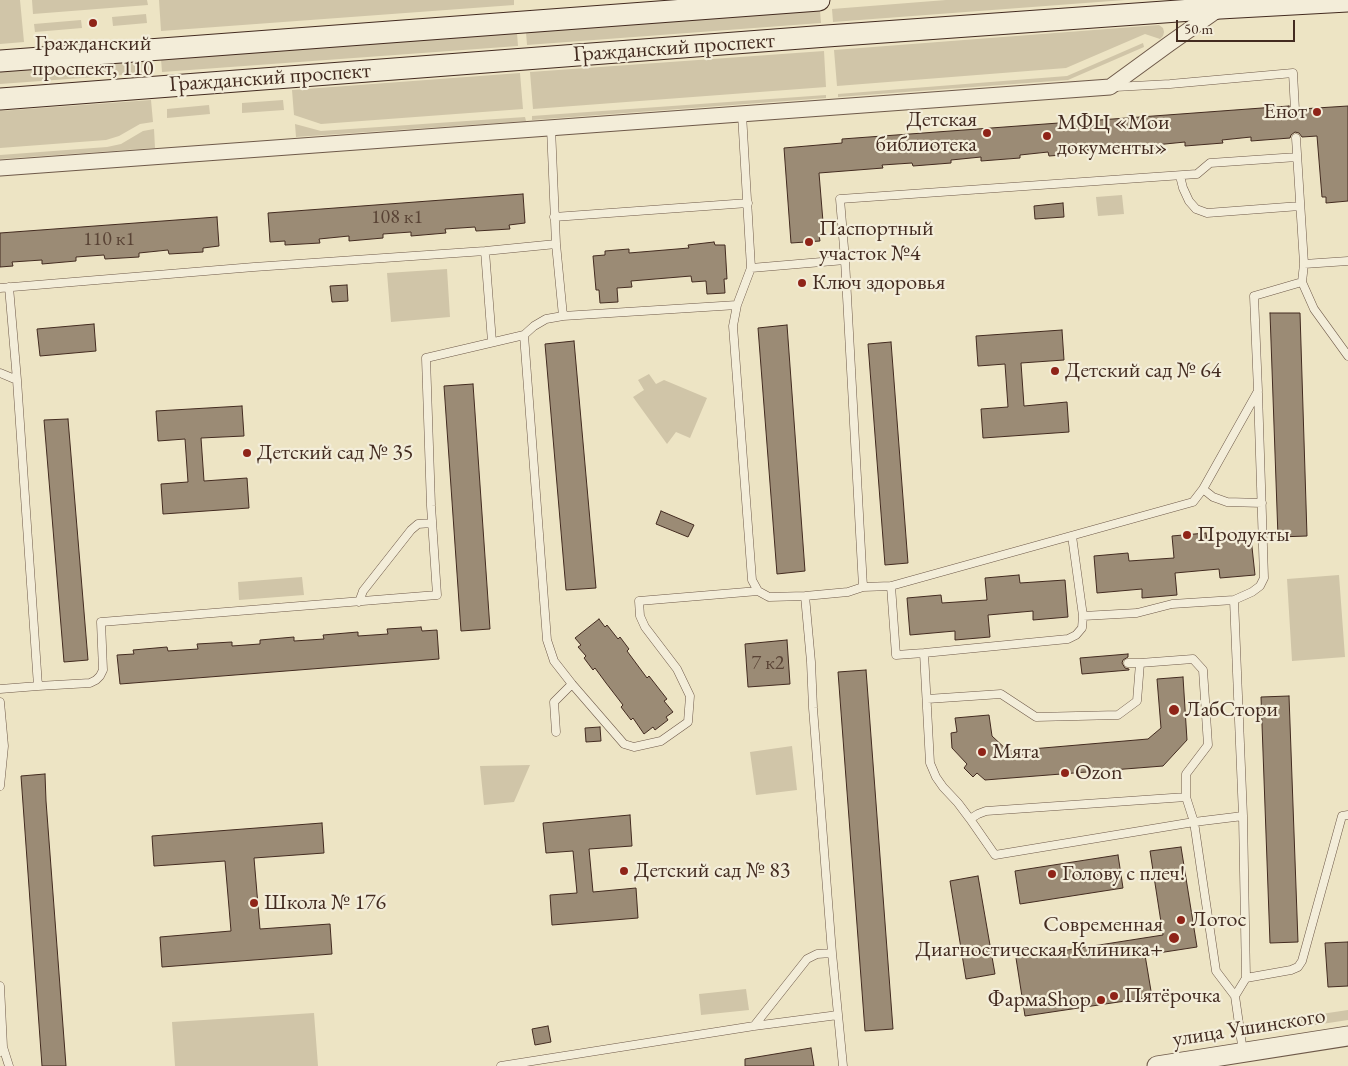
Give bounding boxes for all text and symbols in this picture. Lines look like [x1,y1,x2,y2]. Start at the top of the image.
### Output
scale bar [1178,10,1297,42]
marker: Гражданский проспект, 110 [87,17,99,29]
text: 50 m [1184,19,1213,38]
street label: Гражданский проспект [572,28,776,68]
place label: Гражданский проспект, 110 [32,31,154,82]
street label: Гражданский проспект [168,58,372,98]
place label: Енот [1263,99,1307,125]
marker: Енот [1311,106,1323,118]
place label: Детская библиотека [875,107,977,158]
place label: МФЦ «Мои документы» [1057,110,1170,162]
marker: Детская библиотека [981,127,993,139]
marker: МФЦ «Мои документы» [1041,130,1053,142]
house number: 108 к1 [371,206,423,230]
place label: Паспортный участок №4 [819,216,934,268]
house number: 110 к1 [83,228,135,252]
marker: Паспортный участок №4 [803,236,815,248]
place label: Ключ здоровья [812,270,945,296]
marker: Ключ здоровья [796,277,808,289]
place label: Детский сад № 64 [1065,358,1221,384]
marker: Детский сад № 64 [1049,365,1061,377]
place label: Детский сад № 35 [257,440,413,466]
marker: Детский сад № 35 [241,447,253,459]
place label: Продукты [1197,522,1290,548]
marker: Продукты [1181,529,1193,541]
house number: 7 к2 [752,652,784,676]
place label: ЛабСтори [1185,697,1278,723]
marker: ЛабСтори [1167,703,1181,717]
place label: Мята [992,739,1039,765]
marker: Мята [976,746,988,758]
place label: Ozon [1075,760,1123,786]
marker: Ozon [1059,767,1071,779]
place label: Детский сад № 83 [634,858,790,884]
place label: Голову с плеч! [1062,861,1185,887]
marker: Детский сад № 83 [618,865,630,877]
marker: Голову с плеч! [1046,868,1058,880]
place label: Школа № 176 [264,890,386,916]
marker: Школа № 176 [248,897,260,909]
place label: Лотос [1191,907,1246,933]
place label: Современная Диагностическая Клиника+ [916,912,1163,964]
marker: Лотос [1175,914,1187,926]
marker: Современная Диагностическая Клиника+ [1167,931,1181,945]
place label: Пятёрочка [1124,983,1221,1009]
place label: ФармаShop [988,987,1091,1013]
marker: Пятёрочка [1108,990,1120,1002]
marker: ФармаShop [1095,994,1107,1006]
street label: улица Ушинского [1171,1003,1327,1053]

